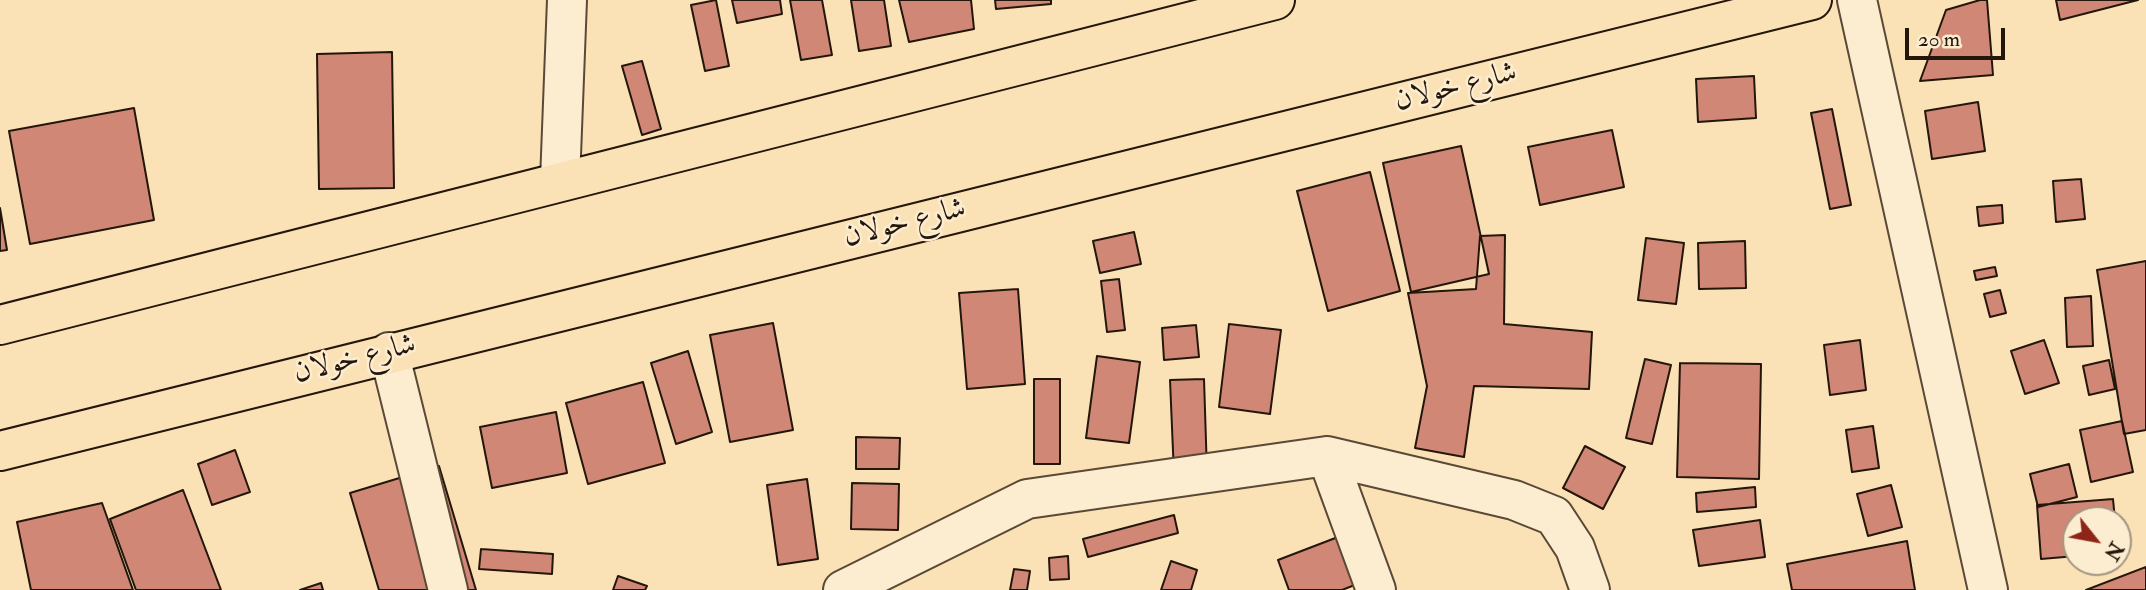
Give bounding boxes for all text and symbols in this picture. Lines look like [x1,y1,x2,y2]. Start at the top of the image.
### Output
scale bar [1908,14,2008,58]
text: 20 m [1918,26,1960,53]
street label: شارع خولان [1391,55,1521,121]
street label: شارع خولان [840,191,970,257]
street label: شارع خولان [290,327,420,393]
north arrow [2062,506,2132,576]
text: N [2099,537,2128,564]

